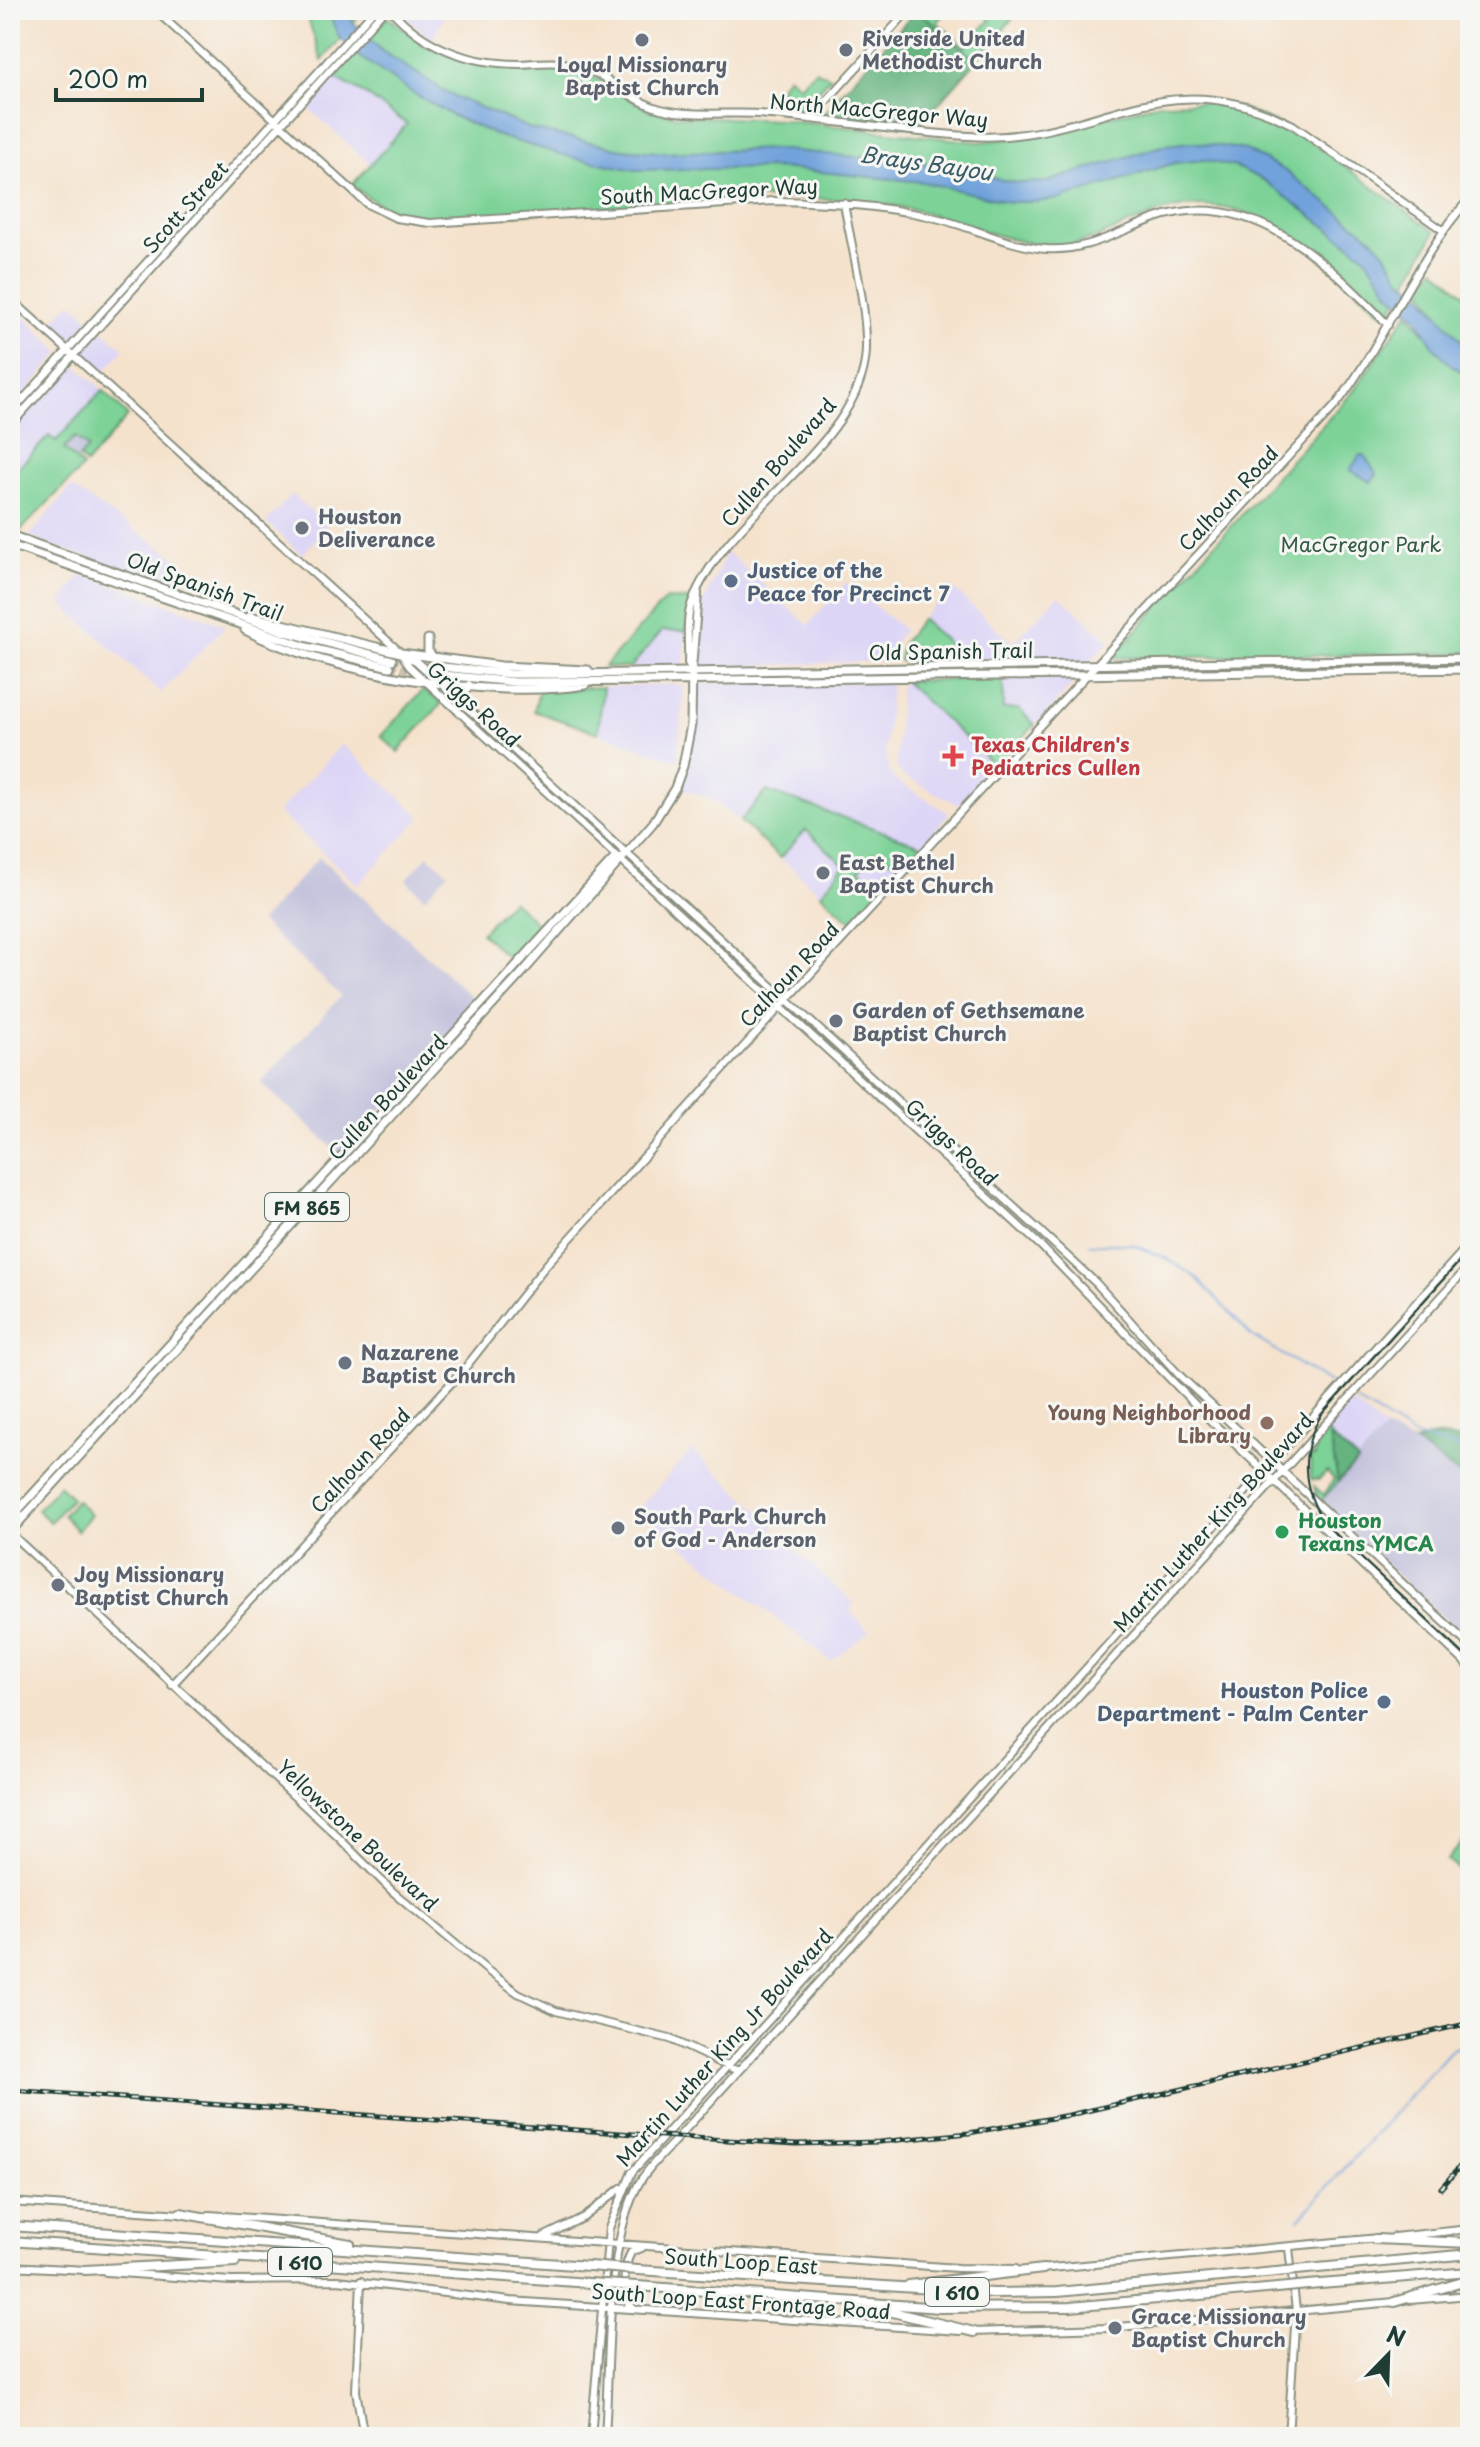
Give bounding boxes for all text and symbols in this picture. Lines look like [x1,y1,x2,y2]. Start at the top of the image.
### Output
place label: Riverside United Methodist Church [862,23,1042,76]
marker: Loyal Missionary Baptist Church [633,31,651,49]
marker: Riverside United Methodist Church [837,41,855,59]
place label: Loyal Missionary Baptist Church [557,49,727,102]
scale bar [56,52,202,102]
text: 200 m [68,60,148,96]
street label: North MacGregor Way [769,86,989,134]
water label: Brays Bayou [857,136,997,188]
street label: Scott Street [135,154,235,260]
street label: South MacGregor Way [599,170,819,212]
street label: Cullen Boulevard [713,391,843,533]
street label: Calhoun Road [1171,438,1285,558]
place label: Houston Deliverance [318,501,435,554]
marker: Houston Deliverance [293,519,311,537]
park label: MacGregor Park [1281,529,1441,559]
street label: Old Spanish Trail [123,544,287,628]
place label: Justice of the Peace for Precinct 7 [747,555,951,608]
marker: Justice of the Peace for Precinct 7 [722,572,740,590]
street label: Old Spanish Trail [868,635,1034,667]
street label: Griggs Road [421,654,527,754]
place label: Texas Children's Pediatrics Cullen [971,729,1140,782]
marker: Texas Children's Pediatrics Cullen [942,745,964,767]
place label: East Bethel Baptist Church [839,847,994,900]
marker: East Bethel Baptist Church [814,864,832,882]
street label: Calhoun Road [732,914,846,1034]
place label: Garden of Gethsemane Baptist Church [852,995,1085,1048]
marker: Garden of Gethsemane Baptist Church [827,1012,845,1030]
street label: Cullen Boulevard [321,1027,453,1167]
street label: Griggs Road [899,1091,1005,1193]
road number: FM 865 [265,1193,349,1221]
place label: Nazarene Baptist Church [361,1337,516,1390]
marker: Nazarene Baptist Church [336,1354,354,1372]
place label: Young Neighborhood Library [1048,1397,1251,1450]
street label: Calhoun Road [303,1400,417,1520]
street label: Martin Luther King Boulevard [1106,1406,1320,1638]
marker: Young Neighborhood Library [1258,1414,1276,1432]
place label: South Park Church of God - Anderson [634,1501,827,1554]
place label: Houston Texans YMCA [1298,1505,1434,1558]
marker: South Park Church of God - Anderson [609,1519,627,1537]
marker: Houston Texans YMCA [1273,1523,1291,1541]
place label: Joy Missionary Baptist Church [74,1559,229,1612]
marker: Joy Missionary Baptist Church [49,1576,67,1594]
place label: Houston Police Department - Palm Center [1097,1675,1369,1728]
marker: Houston Police Department - Palm Center [1375,1693,1393,1711]
street label: Yellowstone Boulevard [271,1752,445,1918]
street label: Martin Luther King Jr Boulevard [609,1921,839,2173]
street label: South Loop East [663,2241,819,2281]
road number: I 610 [268,2248,332,2276]
street label: South Loop East Frontage Road [591,2276,891,2326]
road number: I 610 [925,2278,989,2306]
place label: Grace Missionary Baptist Church [1131,2301,1306,2354]
north arrow [1348,2315,1428,2395]
text: N [1382,2317,1411,2354]
marker: Grace Missionary Baptist Church [1106,2319,1124,2337]

